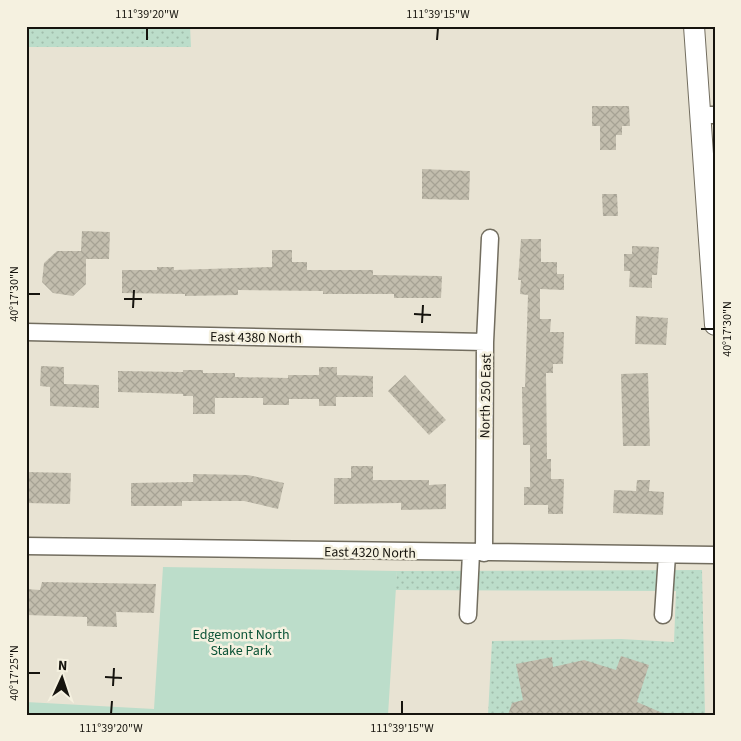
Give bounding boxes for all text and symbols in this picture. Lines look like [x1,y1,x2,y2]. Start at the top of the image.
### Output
text: 111°39'20"W [115,6,179,23]
text: 111°39'15"W [406,6,470,23]
text: 40°17'30"N [6,266,23,322]
text: 40°17'30"N [719,301,736,357]
street label: East 4380 North [210,327,302,349]
street label: North 250 East [475,353,497,439]
street label: East 4320 North [324,542,416,564]
park label: Edgemont North Stake Park [192,625,290,661]
text: 40°17'25"N [6,645,23,701]
north arrow [38,654,88,704]
text: N [57,656,68,676]
text: 111°39'20"W [79,720,143,737]
text: 111°39'15"W [370,720,434,737]

